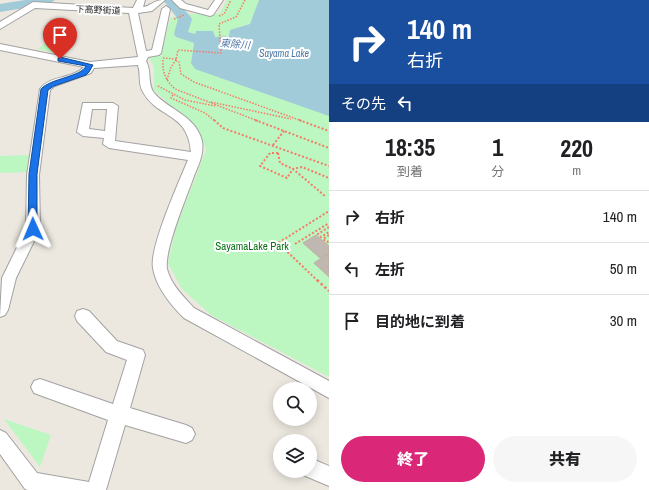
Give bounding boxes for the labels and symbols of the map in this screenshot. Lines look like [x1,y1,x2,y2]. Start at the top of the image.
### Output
street label: 下高野街道 [75,3,121,17]
pin [43,18,77,59]
water label: 東除川 [219,36,252,52]
water label: Sayama Lake [259,47,310,60]
position arrow [12,208,54,250]
park label: SayamaLake Park [215,239,289,253]

